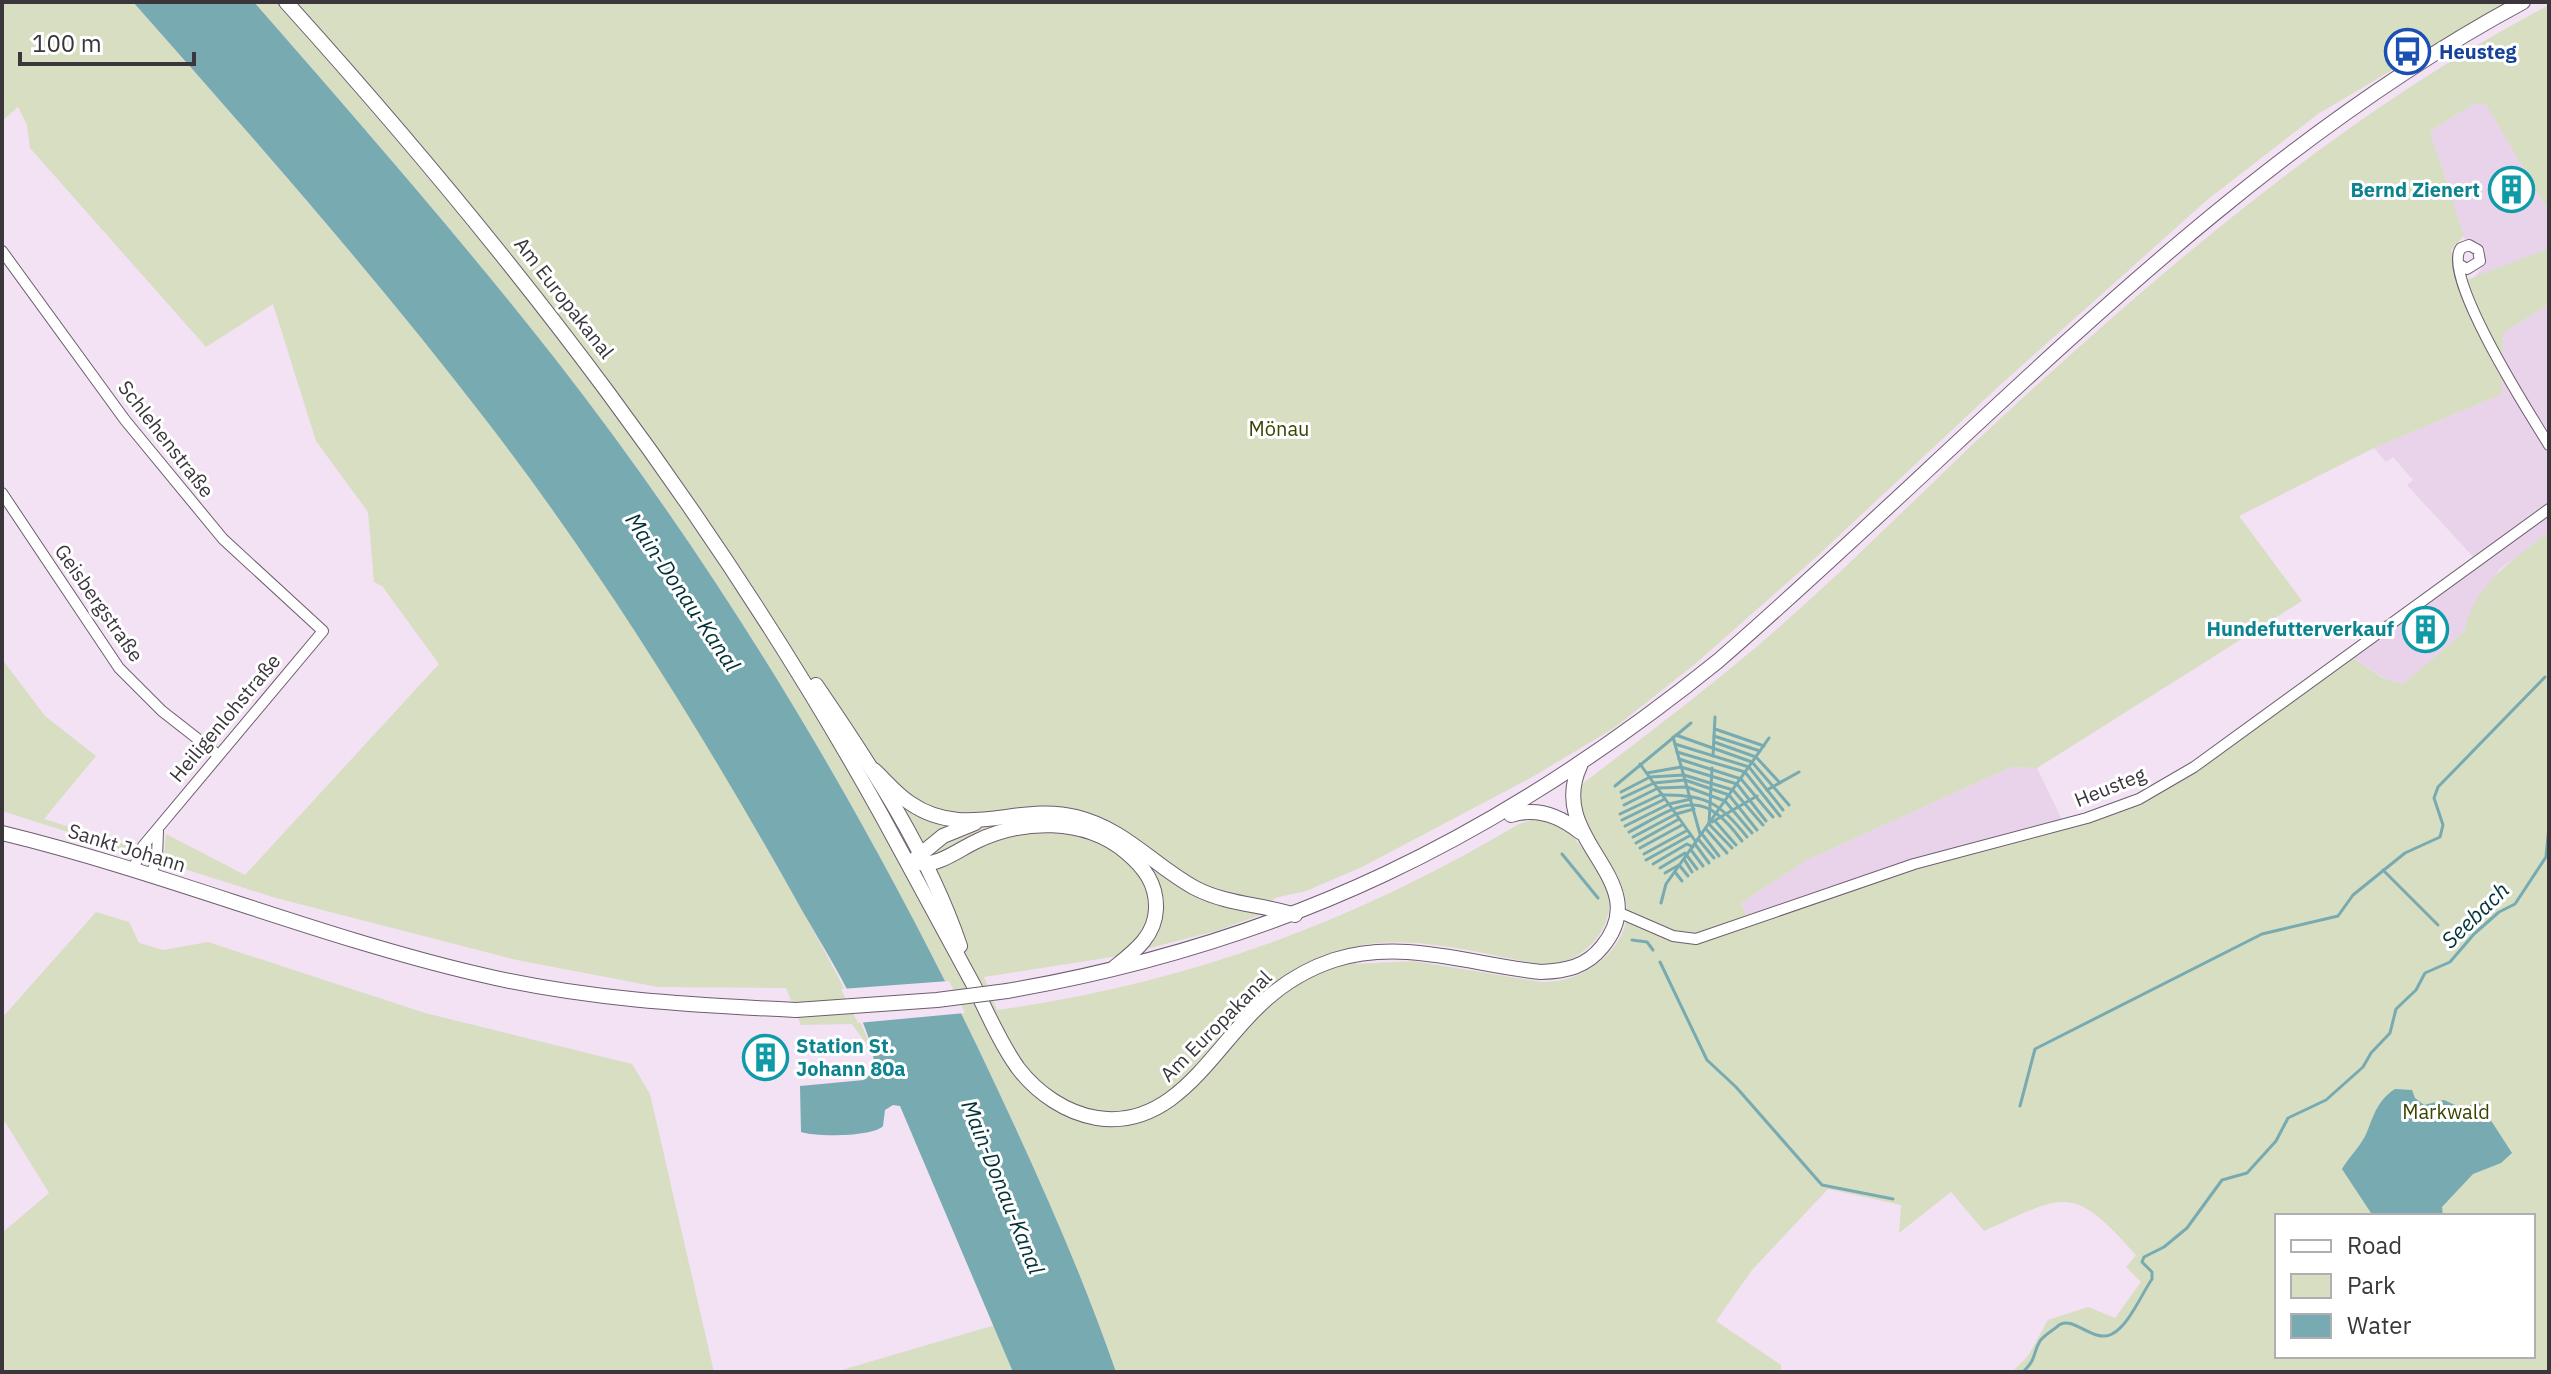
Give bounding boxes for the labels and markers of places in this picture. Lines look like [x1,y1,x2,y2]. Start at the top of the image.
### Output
bus stop icon: Heusteg [2384,28,2432,76]
place label: Heusteg [2439,38,2517,65]
building icon: Bernd Zienert [2487,166,2535,214]
place label: Bernd Zienert [2350,176,2480,203]
building icon: Hundefutterverkauf [2401,605,2449,653]
place label: Hundefutterverkauf [2207,615,2394,642]
place label: Station St. Johann 80a [796,1032,906,1082]
building icon: Station St. Johann 80a [741,1033,789,1081]

